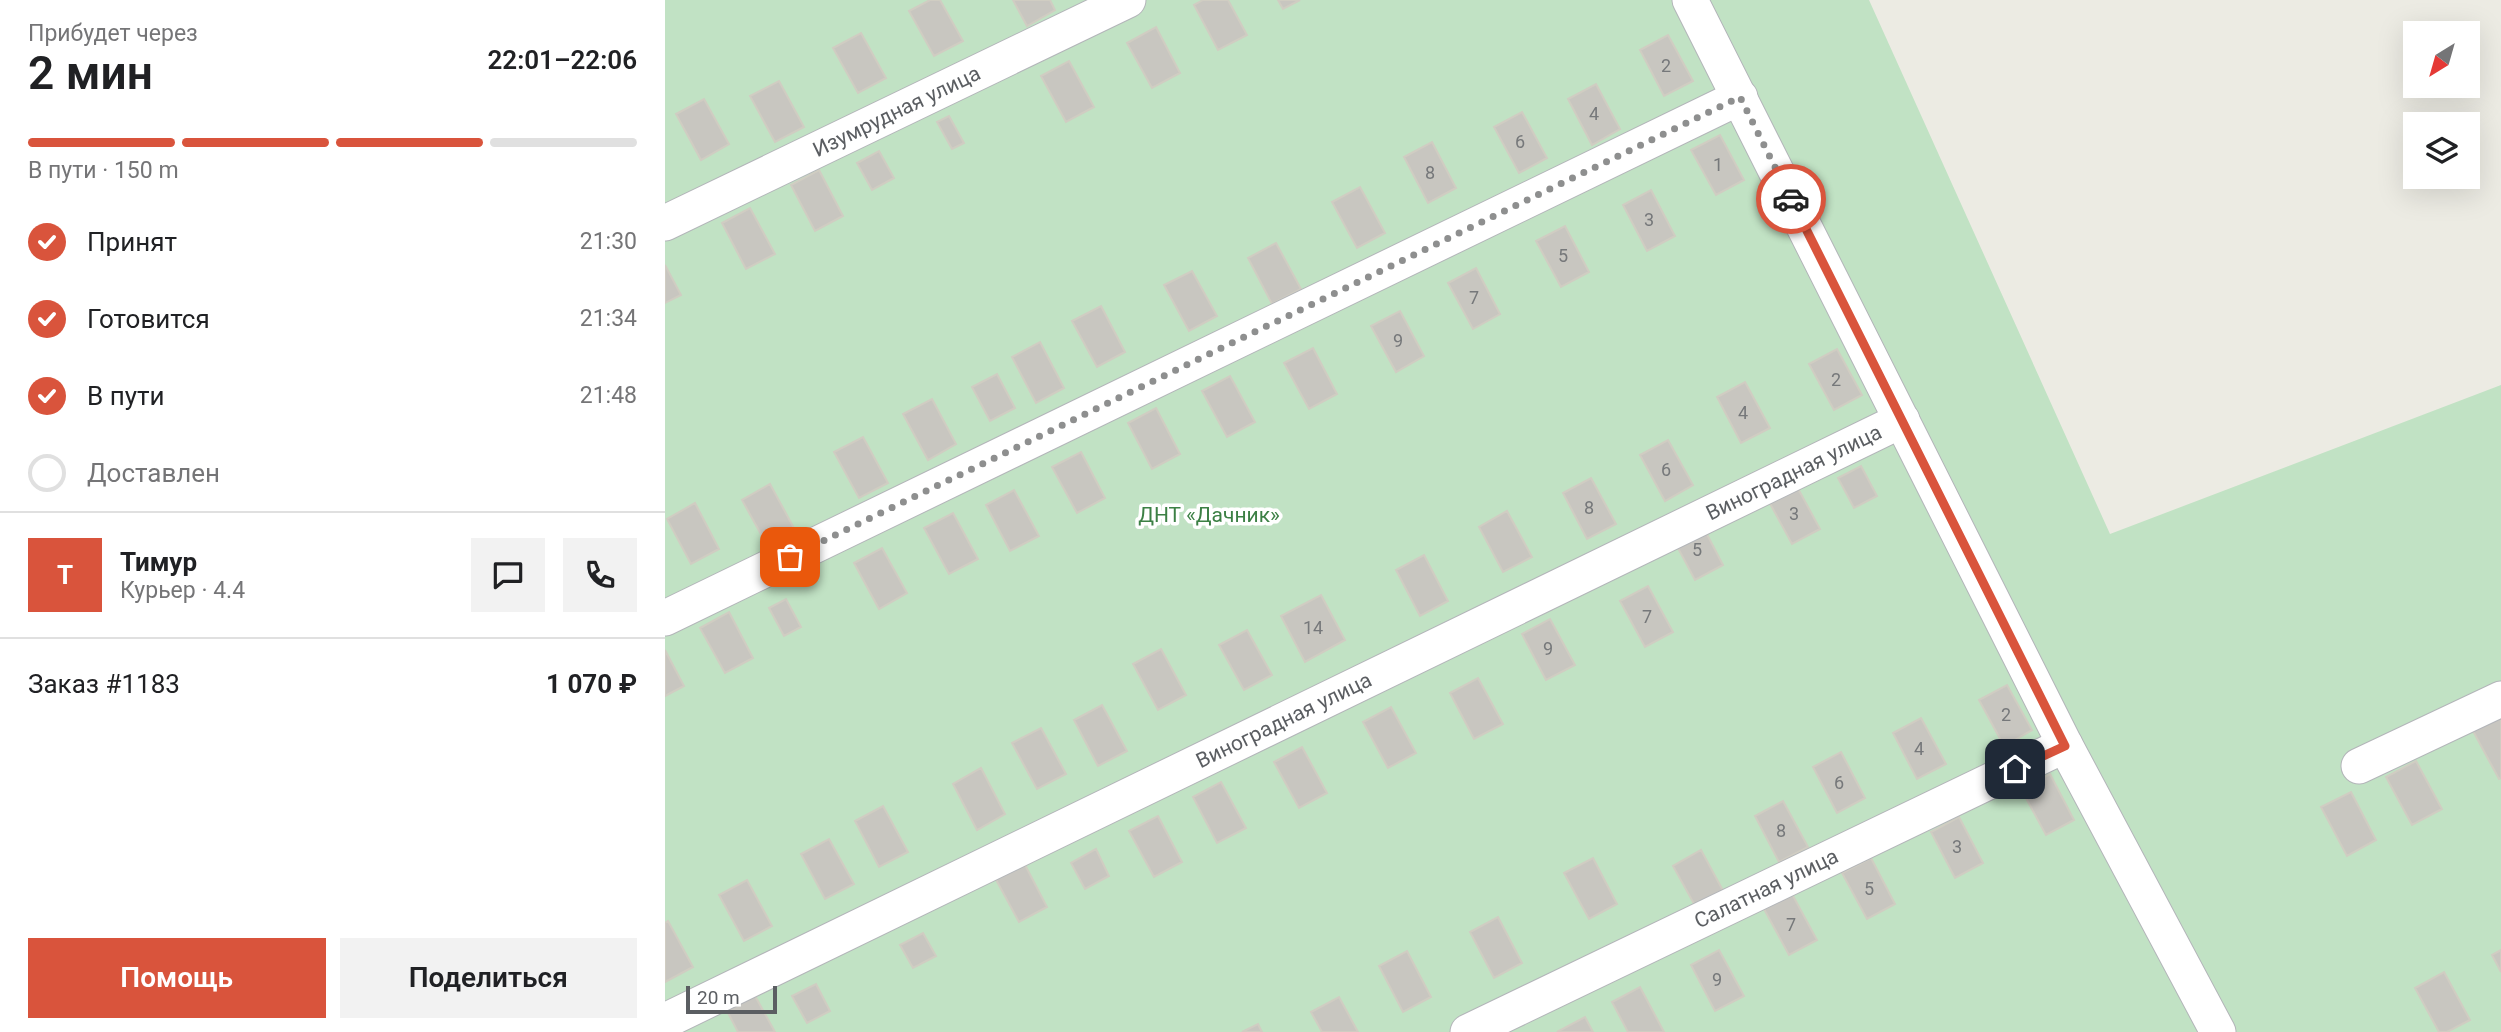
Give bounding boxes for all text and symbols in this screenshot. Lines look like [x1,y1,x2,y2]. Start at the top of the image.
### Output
text: Прибудет через [28,20,198,47]
north arrow [2403,21,2480,98]
map controls [2403,21,2480,189]
text: 22:01–22:06 [487,45,637,75]
text: 2 мин [28,46,153,100]
house number: 2 [1661,55,1671,76]
street label: Изумрудная улица [809,61,984,162]
house number: 4 [1589,103,1599,124]
button: layers [2403,112,2480,189]
house number: 6 [1515,131,1525,152]
house number: 1 [1713,154,1723,175]
text: В пути · 150 m [28,157,179,184]
house number: 8 [1425,162,1435,183]
courier [1756,164,1826,234]
icon: car [1772,180,1810,218]
house number: 3 [1644,209,1654,230]
icon: check [28,223,66,261]
text: Принят [87,227,177,257]
text: 21:30 [580,228,637,255]
house number: 5 [1558,245,1568,266]
house number: 7 [1469,287,1479,308]
icon: check [28,300,66,338]
text: Готовится [87,304,210,334]
text: 21:34 [580,305,637,332]
house number: 9 [1393,330,1403,351]
house number: 2 [1831,369,1841,390]
icon: check [28,377,66,415]
text: В пути [87,381,164,411]
text: 21:48 [580,382,637,409]
house number: 4 [1738,402,1748,423]
street label: Виноградная улица [1702,420,1885,525]
text: Доставлен [87,458,220,488]
house number: 6 [1661,459,1671,480]
house number: 8 [1584,497,1594,518]
park label: ДНТ «Дачник» [1138,503,1280,527]
house number: 3 [1789,503,1799,524]
pin [760,527,820,587]
button: chat [471,538,545,612]
button: phone [563,538,637,612]
icon: bag [771,538,809,576]
house number: 5 [1692,539,1702,560]
text: Тимур [120,547,197,577]
text: Т [57,560,73,590]
text: Курьер · 4.4 [120,577,245,604]
house number: 7 [1642,606,1652,627]
house number: 14 [1303,617,1323,638]
house number: 9 [1543,638,1553,659]
street label: Виноградная улица [1192,668,1375,773]
text: Заказ #1183 [28,669,180,699]
text: 1 070 ₽ [546,669,637,699]
house number: 2 [2001,704,2011,725]
house number: 4 [1914,738,1924,759]
pin [1985,739,2045,799]
icon: home [1996,750,2034,788]
house number: 6 [1834,772,1844,793]
house number: 8 [1776,820,1786,841]
house number: 3 [1952,836,1962,857]
street label: Салатная улица [1691,844,1842,933]
house number: 5 [1864,878,1874,899]
house number: 7 [1786,914,1796,935]
button: Помощь [28,938,326,1018]
button: Поделиться [340,938,637,1018]
house number: 9 [1712,969,1722,990]
scale bar [686,983,777,1015]
text: 20 m [697,986,740,1009]

